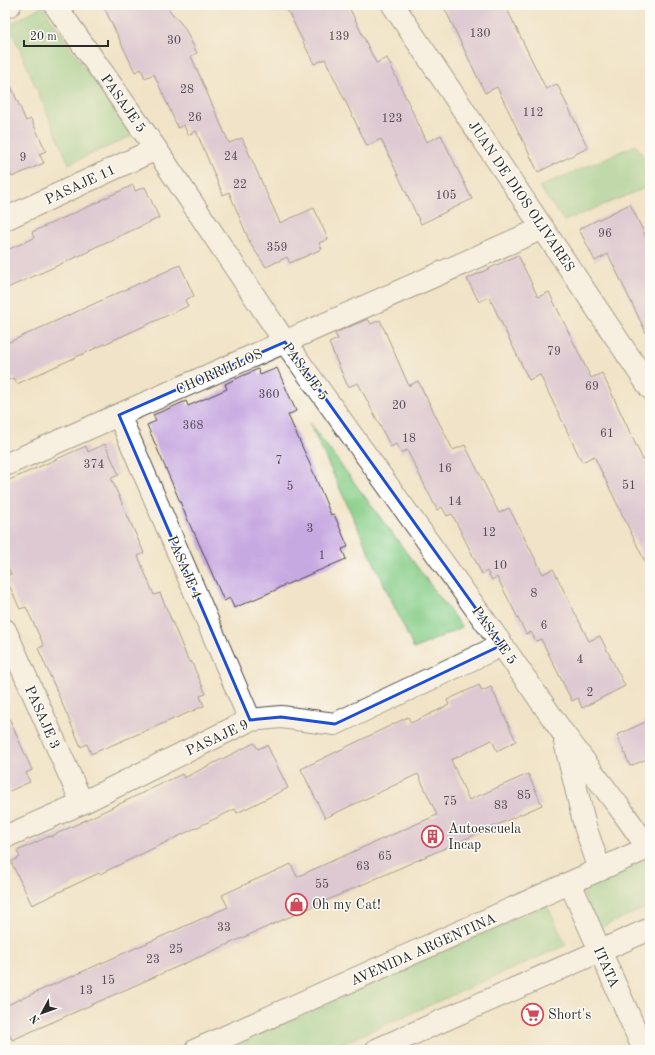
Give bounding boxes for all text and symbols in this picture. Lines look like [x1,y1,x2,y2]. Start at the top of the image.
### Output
scale bar [24,22,108,48]
house number: 130 [470,28,490,40]
text: 20 m [30,31,57,43]
house number: 139 [329,31,349,43]
house number: 30 [167,35,181,47]
street label: PASAJE 5 [98,72,148,135]
house number: 28 [180,84,194,96]
house number: 112 [523,107,543,119]
house number: 26 [188,112,202,124]
house number: 123 [382,113,402,125]
street label: JUAN DE DIOS OLIVARES [465,119,577,274]
house number: 24 [224,151,238,163]
house number: 9 [20,152,26,164]
street label: PASAJE 11 [43,163,118,207]
house number: 22 [233,179,247,191]
house number: 105 [436,189,456,202]
house number: 96 [598,228,612,240]
house number: 359 [267,241,287,254]
street label: PASAJE 5 [280,340,331,403]
house number: 79 [547,346,561,358]
street label: CHORRILLOS [174,347,265,397]
house number: 69 [585,381,599,393]
house number: 360 [259,389,279,401]
house number: 20 [392,400,406,412]
house number: 368 [183,420,203,432]
house number: 61 [600,428,614,440]
house number: 18 [402,433,416,445]
house number: 7 [276,455,282,467]
house number: 374 [84,459,104,471]
house number: 16 [438,463,452,475]
house number: 51 [622,479,636,492]
house number: 5 [287,480,294,493]
house number: 14 [448,496,462,508]
house number: 3 [307,523,313,535]
house number: 12 [482,527,496,539]
street label: PASAJE 4 [164,534,204,601]
house number: 1 [319,550,325,562]
house number: 10 [493,560,507,572]
house number: 8 [531,588,538,600]
street label: PASAJE 5 [469,604,519,667]
house number: 6 [541,620,548,632]
house number: 4 [577,654,584,666]
street label: PASAJE 3 [22,684,62,751]
house number: 2 [587,687,593,699]
street label: PASAJE 9 [184,717,251,759]
house number: 85 [517,789,531,802]
house number: 75 [443,795,457,808]
house number: 83 [494,800,508,812]
place label: Autoescuela Incap [448,822,521,852]
building icon: Autoescuela Incap [419,823,445,849]
house number: 65 [378,850,392,863]
house number: 63 [356,861,370,873]
house number: 55 [315,878,329,891]
shop icon: Oh my Cat! [283,891,309,917]
place label: Oh my Cat! [312,898,381,912]
street label: AVENIDA ARGENTINA [349,911,499,988]
house number: 33 [217,922,231,934]
house number: 25 [169,943,183,956]
street label: ITATA [591,945,621,990]
house number: 23 [146,954,160,966]
house number: 15 [101,974,115,987]
house number: 13 [79,985,93,997]
north arrow [22,993,62,1033]
supermarket icon: Short's [519,1001,545,1027]
place label: Short's [548,1008,591,1022]
text: N [28,1011,42,1025]

